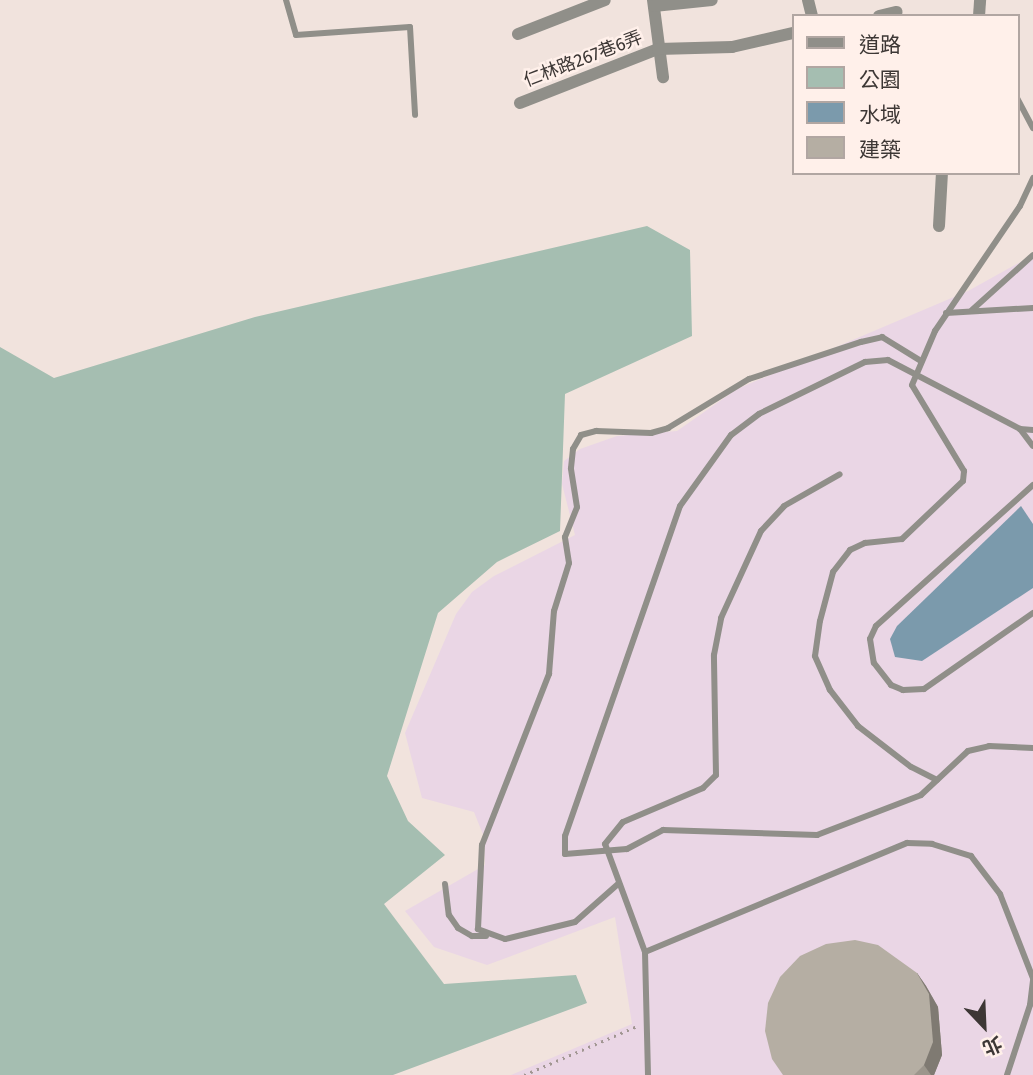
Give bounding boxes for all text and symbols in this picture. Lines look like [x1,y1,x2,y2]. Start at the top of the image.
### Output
legend [792,14,1019,175]
street label: 仁林路267巷6弄 [520,26,646,92]
text: 道路 [859,32,901,58]
text: 公園 [859,67,901,93]
text: 水域 [859,102,901,128]
text: 建築 [859,137,901,163]
north arrow [949,991,1019,1061]
text: 北 [979,1031,1006,1060]

